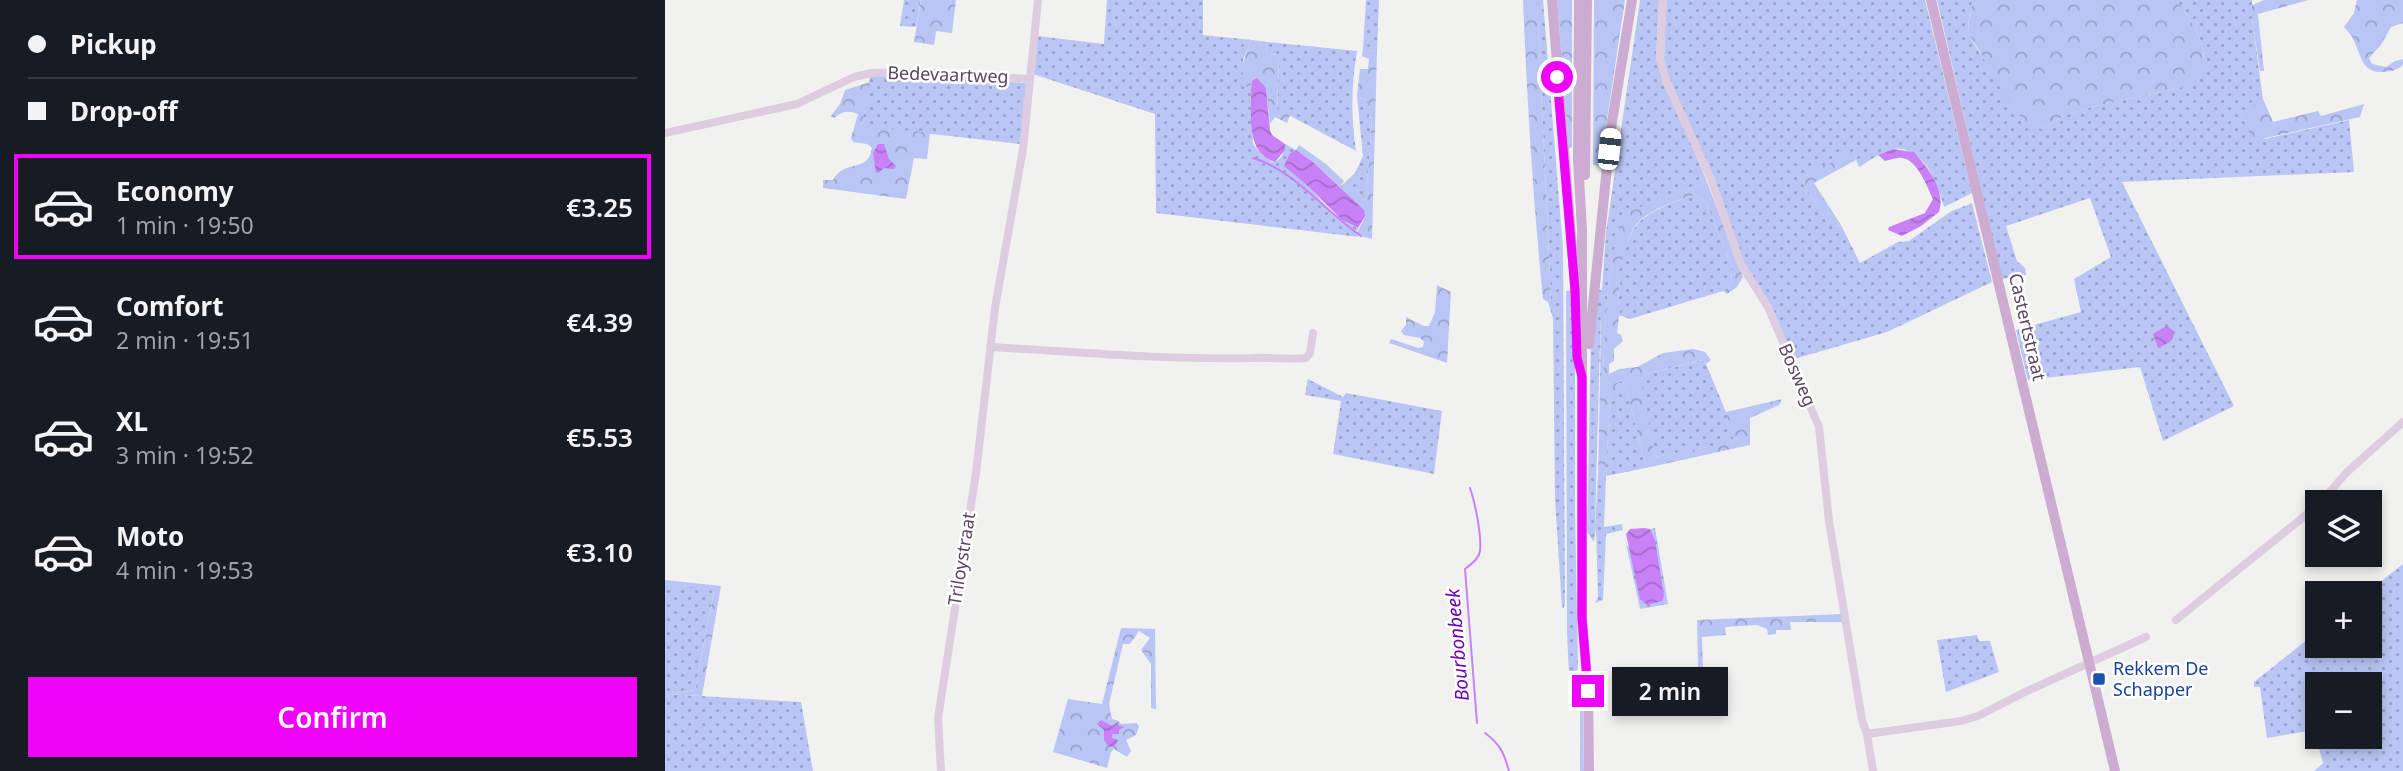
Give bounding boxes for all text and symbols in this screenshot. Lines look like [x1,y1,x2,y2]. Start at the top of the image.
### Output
text: Pickup [70,26,157,62]
street label: Bedevaartweg [887,60,1009,88]
route start [1541,61,1573,93]
text: Drop-off [70,93,177,129]
car [1597,127,1622,171]
text: Economy [116,173,234,209]
icon: car [32,175,95,238]
text: €3.25 [566,189,633,225]
text: 1 min · 19:50 [116,209,254,241]
street label: Castertstraat [2004,271,2052,383]
text: Comfort [116,288,224,324]
icon: car [32,290,95,353]
text: €4.39 [566,304,633,340]
text: 2 min · 19:51 [116,324,254,356]
street label: Bosweg [1773,339,1822,410]
text: XL [116,403,148,439]
icon: car [32,405,95,468]
text: €5.53 [566,419,633,455]
text: 3 min · 19:52 [116,439,254,471]
map controls [2305,490,2382,749]
button: layers [2305,490,2382,567]
street label: Triloystraat [942,510,980,607]
text: Moto [116,518,184,554]
icon: car [32,520,95,583]
text: €3.10 [566,534,633,570]
text: 4 min · 19:53 [116,554,254,586]
button: + [2305,581,2382,658]
water label: Bourbonbeek [1439,587,1475,702]
place label: Rekkem De Schapper [2113,656,2209,701]
callout: 2 min [1613,666,1728,716]
marker: Rekkem De Schapper [2091,671,2107,687]
button: − [2305,672,2382,749]
route end [1572,675,1604,707]
text: 2 min [1639,675,1701,707]
button: Confirm [28,677,637,757]

